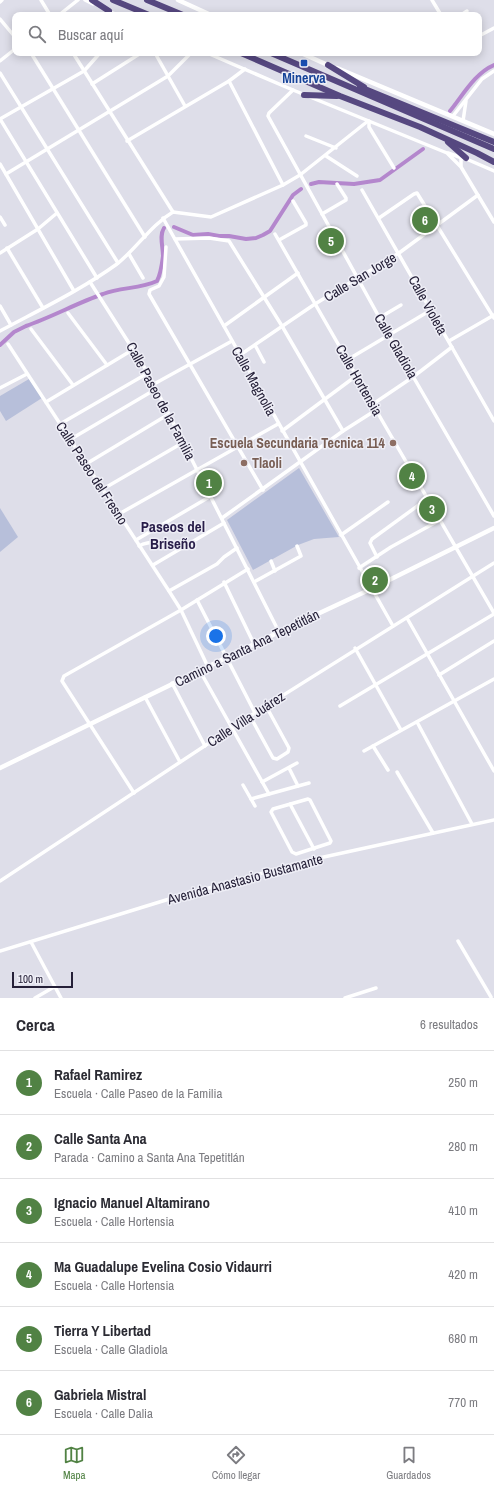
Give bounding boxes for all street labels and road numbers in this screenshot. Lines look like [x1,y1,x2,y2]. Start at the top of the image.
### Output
street label: Calle San Jorge [320,248,400,306]
street label: Calle Violeta [404,272,452,338]
street label: Calle Gladiola [370,310,422,382]
street label: Calle Paseo de la Familia [122,339,200,464]
street label: Calle Hortensia [331,341,387,419]
street label: Calle Magnolia [228,343,281,419]
street label: Calle Paseo del Fresno [52,418,132,528]
street label: Camino a Santa Ana Tepetitlán [172,605,322,691]
street label: Calle Villa Juárez [204,687,288,751]
street label: Avenida Anastasio Bustamante [164,850,325,909]

